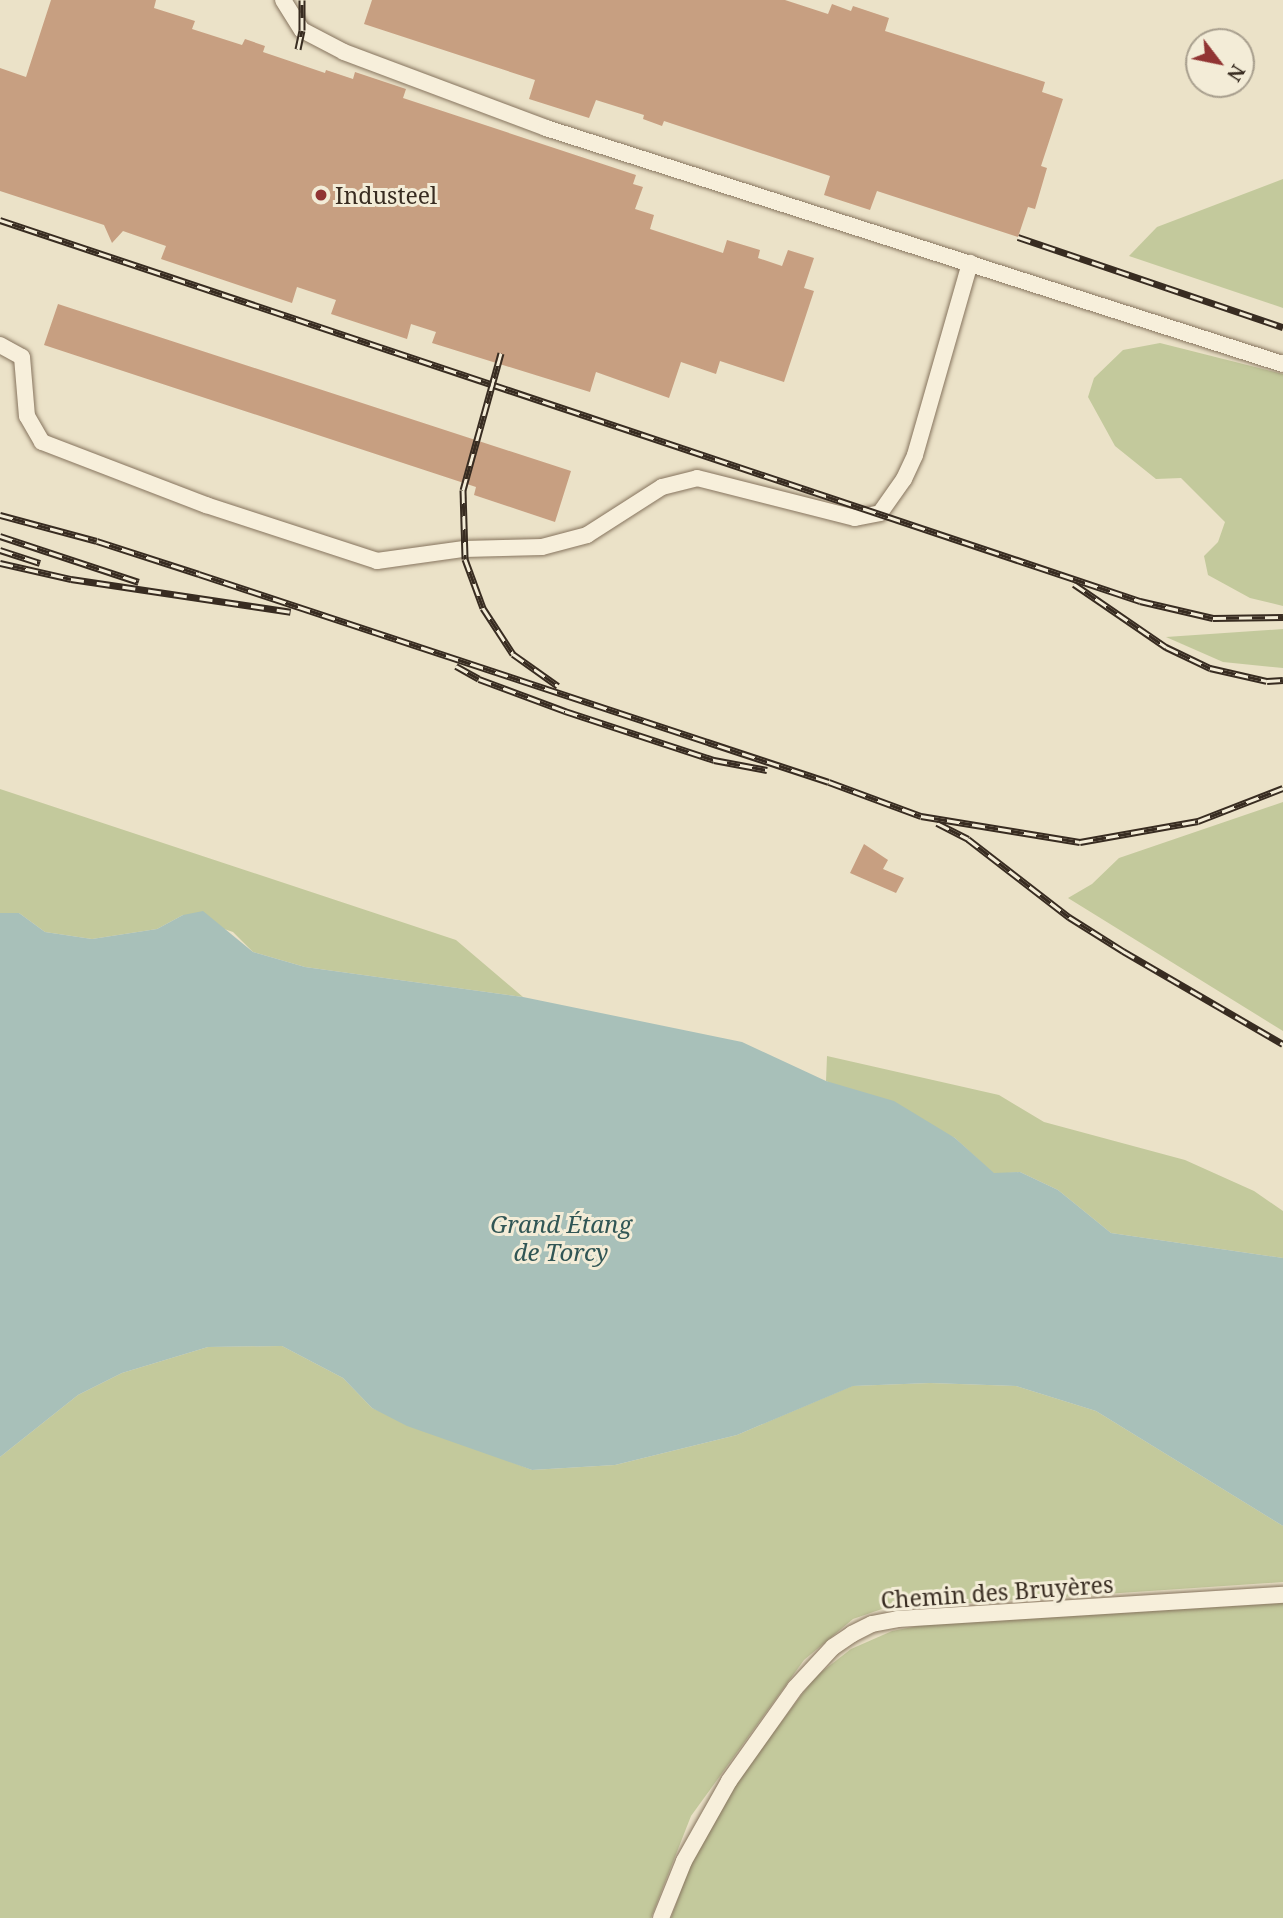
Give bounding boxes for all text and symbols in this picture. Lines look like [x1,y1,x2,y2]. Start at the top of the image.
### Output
north arrow [1185,28,1255,98]
text: N [1221,60,1251,86]
place label: Industeel [335,181,437,209]
marker: Industeel [313,187,329,203]
water label: Grand Étang de Torcy [490,1210,632,1266]
street label: Chemin des Bruyères [880,1570,1114,1614]

